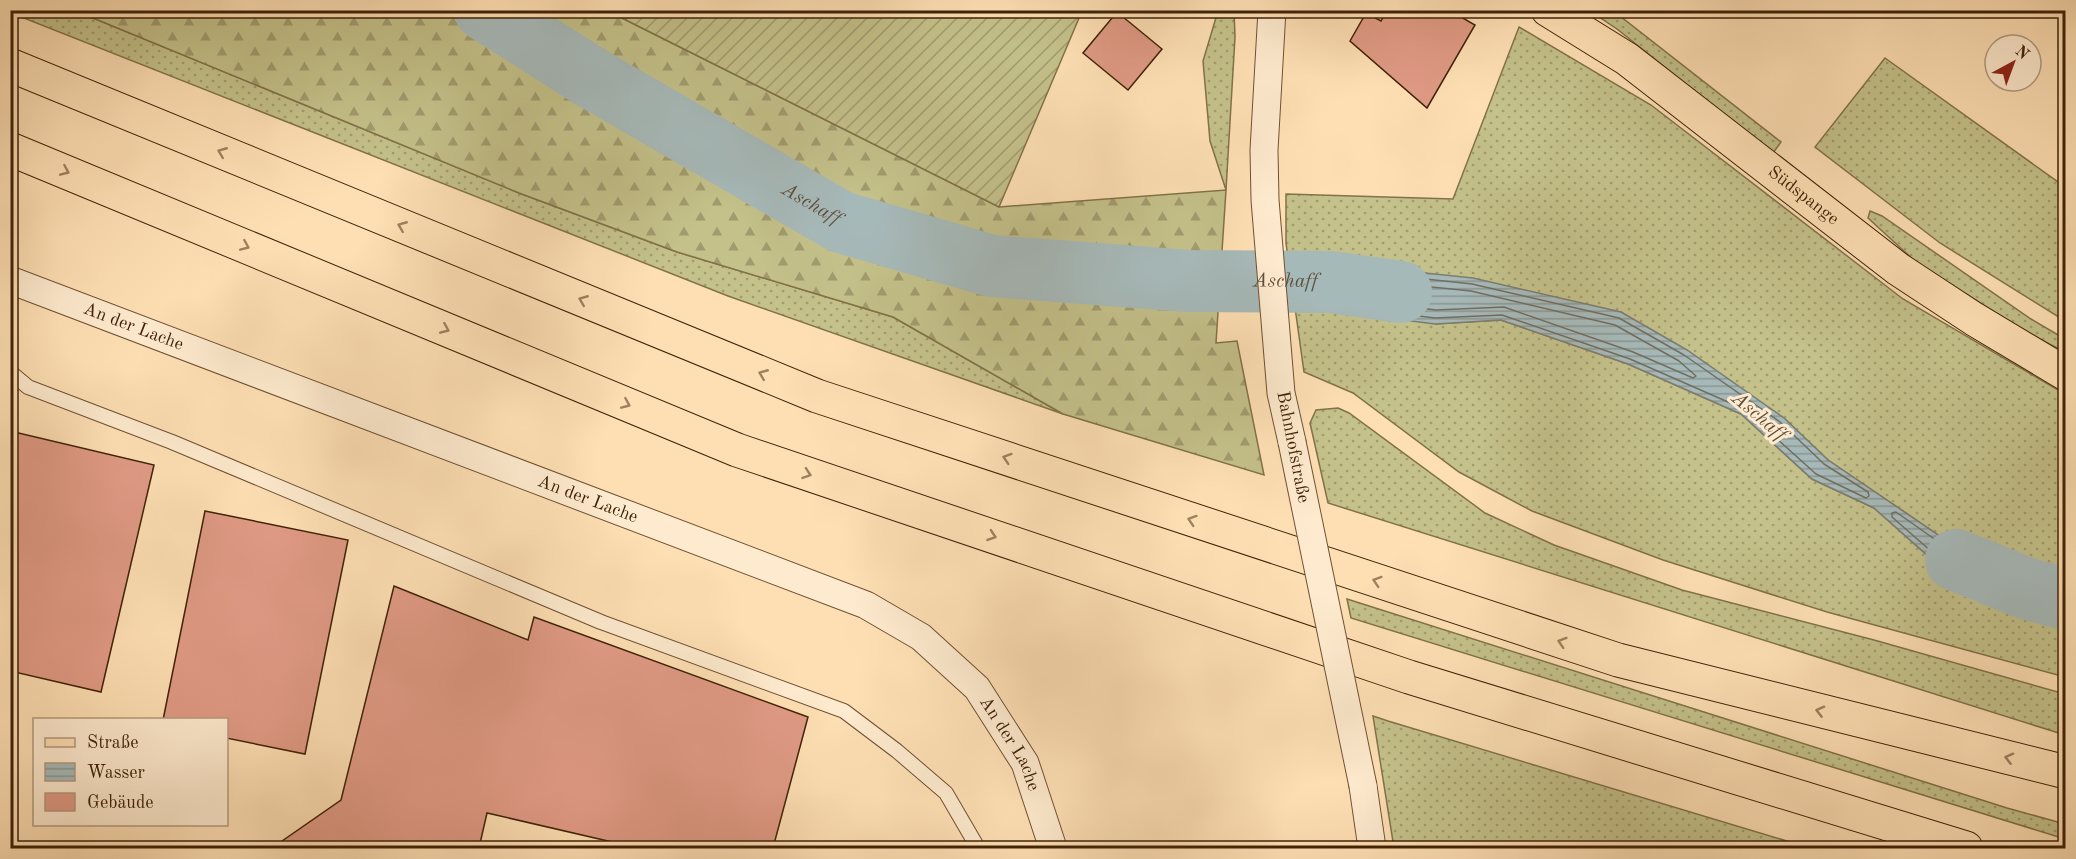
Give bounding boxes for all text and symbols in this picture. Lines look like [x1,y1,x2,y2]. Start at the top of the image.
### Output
north arrow [1983,33,2043,93]
text: N [2012,43,2032,64]
one-way arrow [217,147,228,159]
street label: Südspange [1765,163,1842,228]
one-way arrow [58,164,69,176]
water label: Aschaff [777,179,848,232]
one-way arrow [397,221,408,233]
one-way arrow [238,239,249,251]
water label: Aschaff [1252,271,1322,292]
one-way arrow [578,295,589,307]
street label: An der Lache [81,300,186,354]
one-way arrow [439,322,450,334]
one-way arrow [758,369,769,381]
water label: Aschaff [1727,388,1793,448]
street label: Bahnhofstraße [1273,390,1313,504]
one-way arrow [619,397,630,409]
one-way arrow [1002,453,1013,466]
one-way arrow [802,467,812,479]
street label: An der Lache [535,472,640,527]
one-way arrow [1187,514,1198,527]
one-way arrow [986,529,997,542]
one-way arrow [1372,575,1383,588]
one-way arrow [1557,637,1568,649]
street label: An der Lache [976,693,1043,793]
one-way arrow [1815,705,1825,718]
legend [33,718,228,826]
text: Straße [87,734,138,752]
one-way arrow [2004,752,2014,765]
text: Wasser [87,764,146,782]
text: Gebäude [87,794,154,812]

